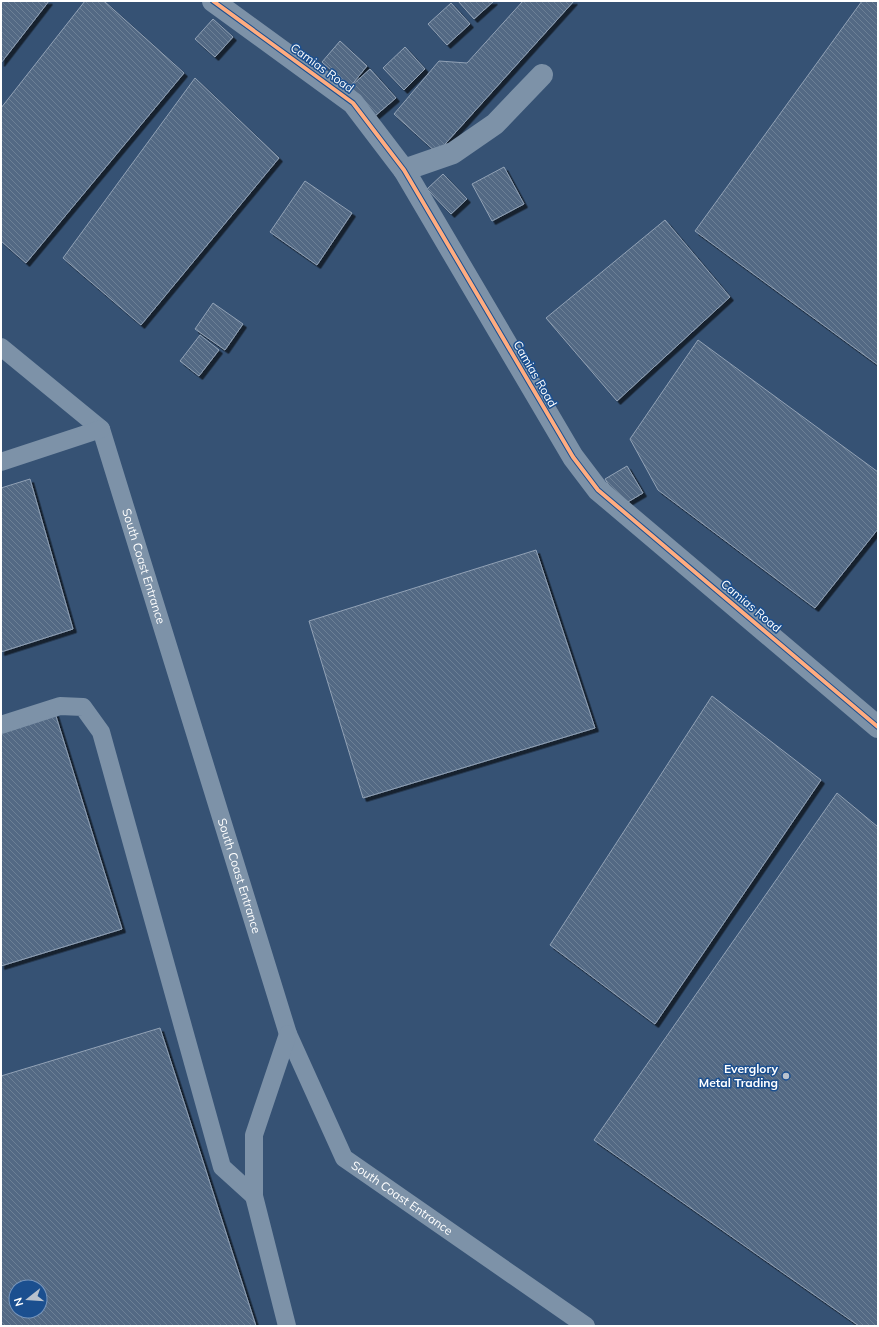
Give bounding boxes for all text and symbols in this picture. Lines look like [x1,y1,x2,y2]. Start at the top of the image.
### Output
street label: Camias Road [288,40,357,96]
street label: Camias Road [510,338,561,410]
street label: South Coast Entrance [119,507,169,626]
street label: Camias Road [718,576,785,635]
street label: South Coast Entrance [215,816,264,935]
place label: Everglory Metal Trading [699,1061,778,1090]
marker: Everglory Metal Trading [781,1071,791,1081]
street label: South Coast Entrance [349,1157,456,1238]
north arrow [8,1279,48,1319]
text: N [11,1296,26,1308]

